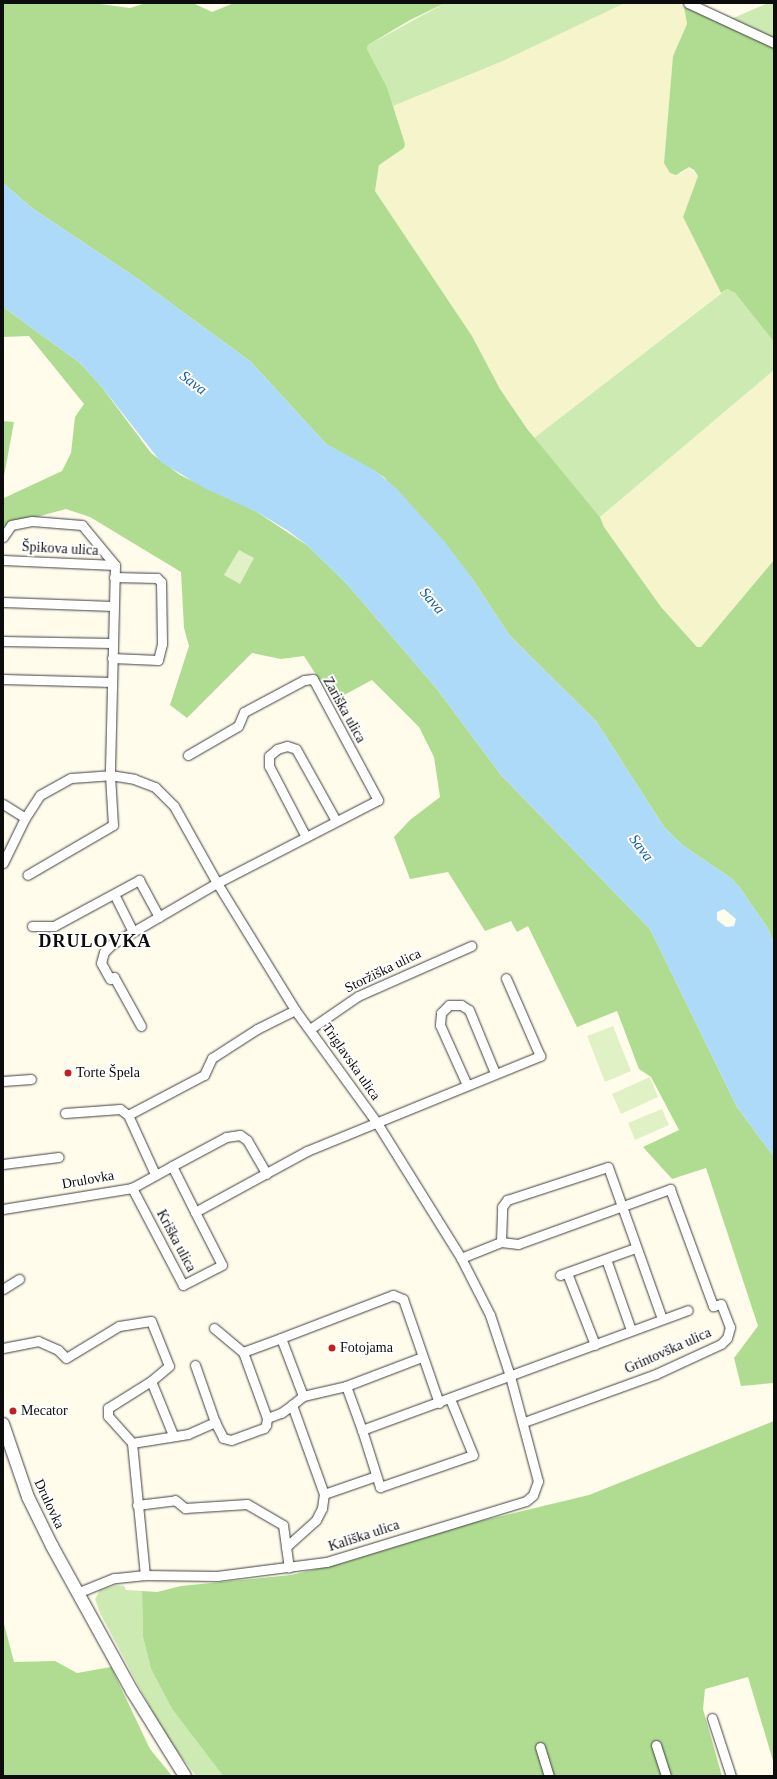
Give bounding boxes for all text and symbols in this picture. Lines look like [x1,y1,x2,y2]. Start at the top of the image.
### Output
water label: Sava [176,367,210,399]
street label: Špikova ulica [21,539,99,559]
water label: Sava [416,584,448,618]
street label: Zariška ulica [319,674,369,746]
water label: Sava [625,831,657,865]
district label: DRULOVKA [38,930,152,952]
street label: Storžiška ulica [342,945,424,997]
street label: Triglavska ulica [318,1020,384,1104]
place label: Torte Špela [76,1065,140,1081]
marker: Torte Špela [63,1068,73,1078]
street label: Drulovka [61,1167,115,1193]
street label: Kriška ulica [153,1207,199,1275]
street label: Grintovška ulica [622,1324,714,1378]
place label: Fotojama [340,1340,393,1356]
marker: Fotojama [327,1343,337,1353]
place label: Mecator [21,1403,68,1419]
marker: Mecator [8,1406,18,1416]
street label: Drulovka [30,1476,68,1532]
street label: Kališka ulica [326,1517,402,1555]

